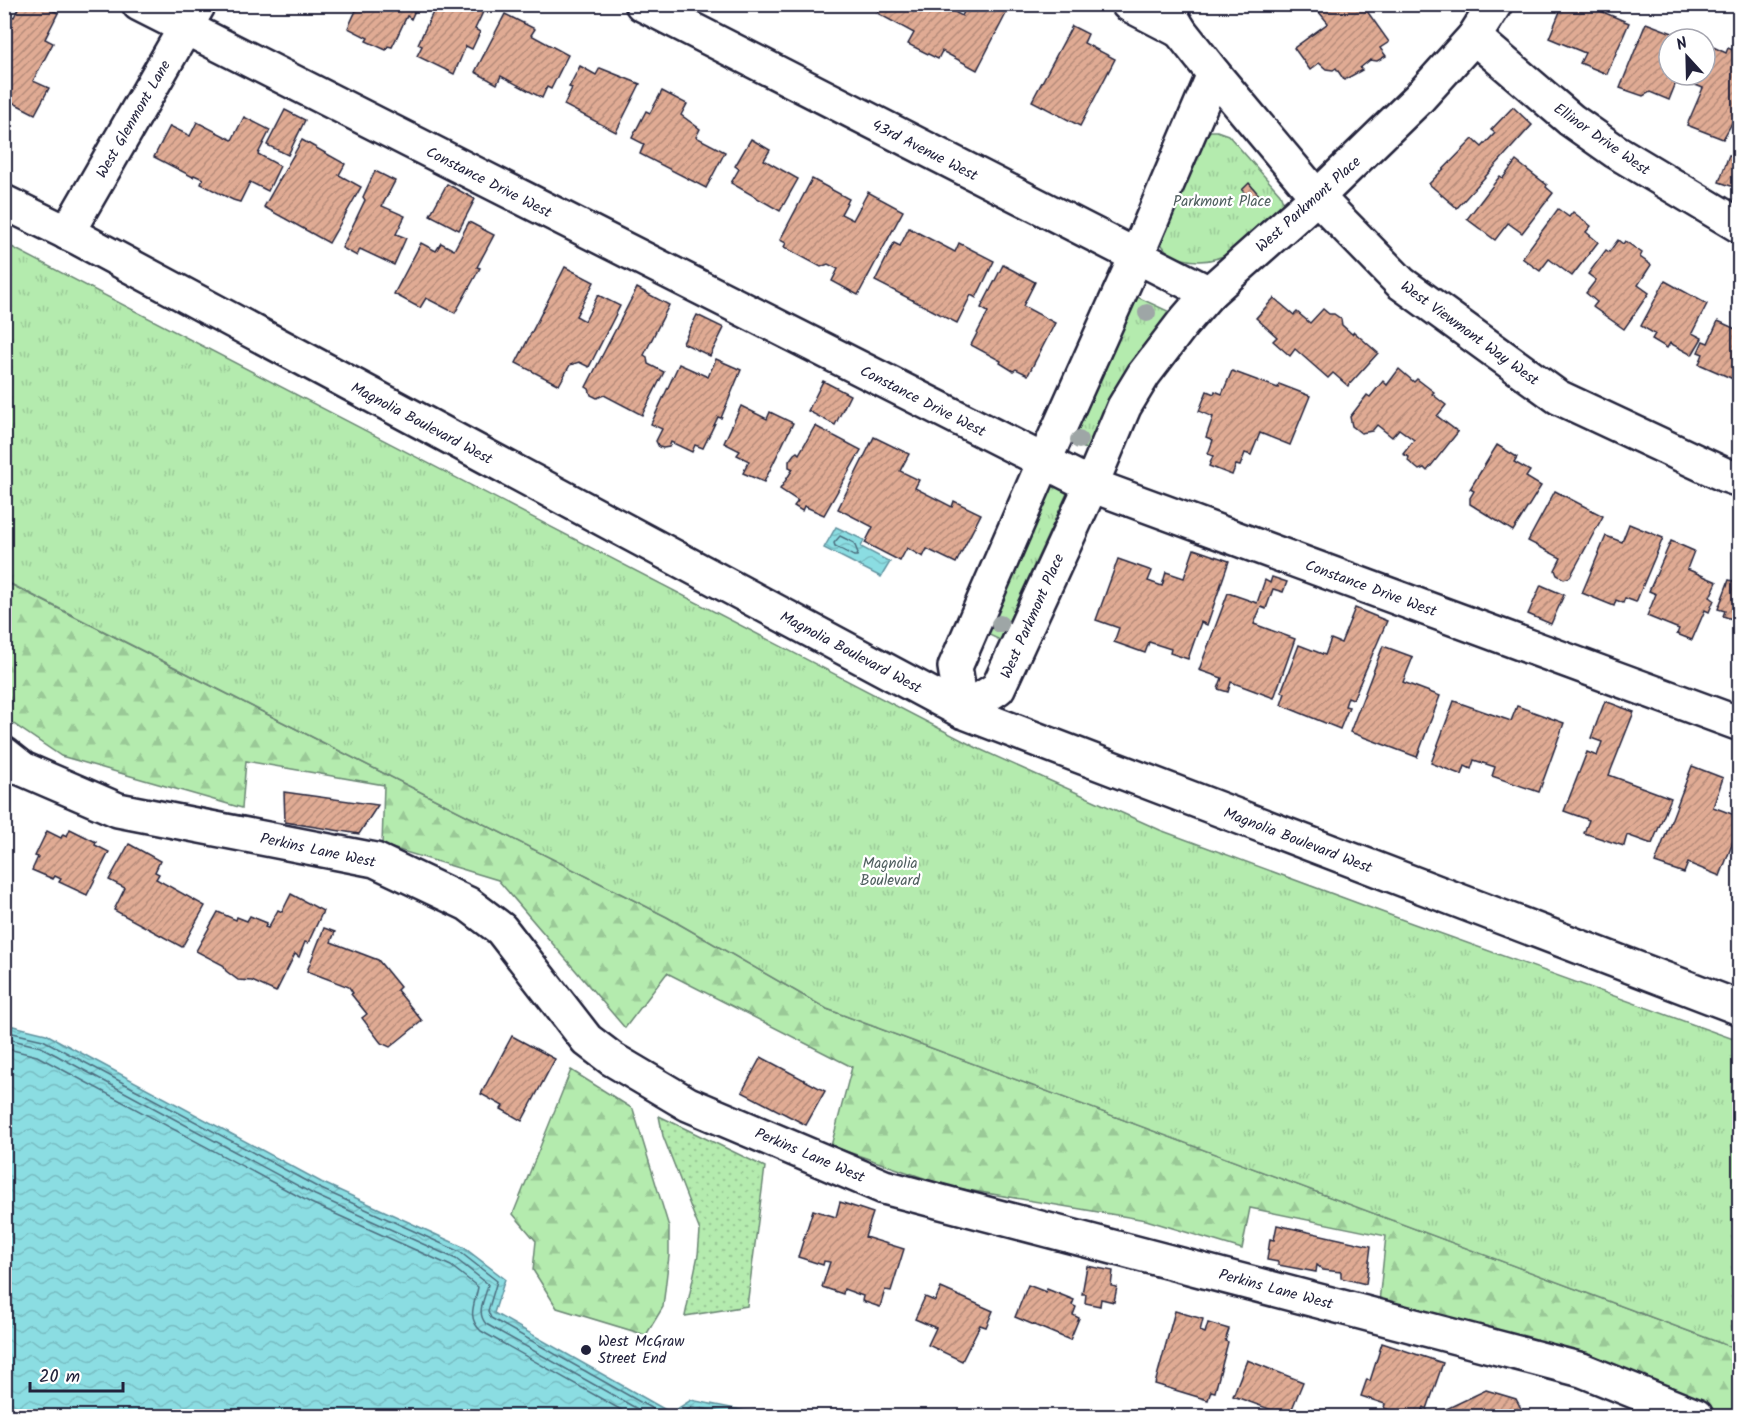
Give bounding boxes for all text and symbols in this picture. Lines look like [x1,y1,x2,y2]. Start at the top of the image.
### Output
north arrow [1657,27,1717,87]
text: N [1673,31,1691,58]
street label: West Glenmont Lane [90,56,178,183]
street label: Ellinor Drive West [1548,97,1655,182]
street label: 43rd Avenue West [867,114,982,188]
street label: Constance Drive West [421,141,556,225]
street label: West Parkmont Place [1251,151,1367,259]
park label: Parkmont Place [1173,190,1271,214]
street label: West Viewmont Way West [1395,275,1544,392]
street label: Constance Drive West [855,360,990,444]
street label: Magnolia Boulevard West [346,376,497,472]
street label: West Parkmont Place [995,550,1071,683]
street label: Constance Drive West [1302,554,1440,624]
street label: Magnolia Boulevard West [775,605,926,701]
street label: Magnolia Boulevard West [1220,801,1376,880]
street label: Perkins Lane West [258,827,378,875]
park label: Magnolia Boulevard [860,852,920,893]
street label: Perkins Lane West [751,1122,869,1190]
street label: Perkins Lane West [1216,1263,1336,1317]
place label: West McGraw Street End [598,1330,685,1371]
marker: West McGraw Street End [579,1343,593,1357]
scale bar [30,1355,123,1393]
text: 20 m [39,1363,80,1392]

